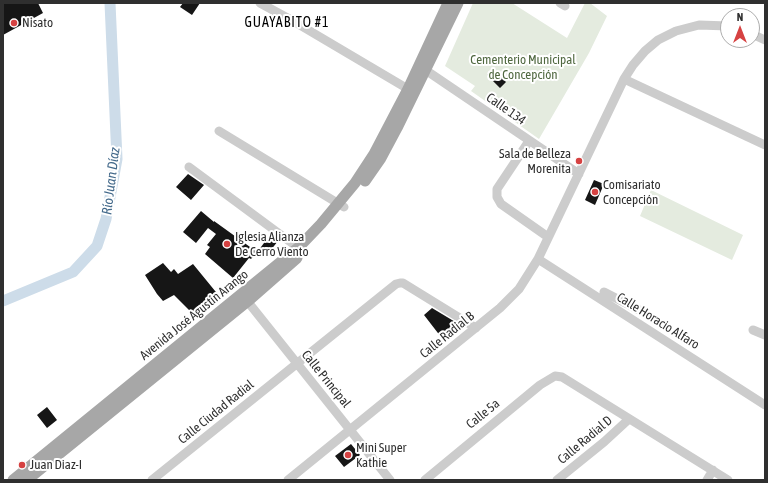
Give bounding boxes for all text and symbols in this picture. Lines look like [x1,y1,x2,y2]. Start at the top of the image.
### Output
north arrow [720,8,760,48]
text: N [737,11,743,23]
place label: Nisato [22,15,53,31]
district label: GUAYABITO #1 [244,15,330,31]
marker: Nisato [9,18,19,28]
park label: Cementerio Municipal de Concepción [470,52,576,83]
street label: Calle 134 [483,90,529,128]
water label: Río Juan Díaz [99,146,123,216]
place label: Sala de Belleza Morenita [499,146,571,177]
marker: Sala de Belleza Morenita [574,156,584,166]
place label: Comisariato Concepción [603,177,661,208]
marker: Comisariato Concepción [590,187,600,197]
place label: Iglesia Alianza De Cerro Viento [235,229,309,260]
marker: Iglesia Alianza De Cerro Viento [222,239,232,249]
street label: Avenida José Agustín Arango [137,267,251,363]
street label: Calle Horacio Alfaro [614,289,702,353]
street label: Calle Radial B [417,308,477,362]
street label: Calle Principal [298,347,354,411]
street label: Calle Ciudad Radial [175,377,257,447]
street label: Calle 5a [463,396,503,432]
street label: Calle Radial D [554,413,616,467]
place label: Mini Super Kathie [356,440,406,471]
marker: Mini Super Kathie [343,450,353,460]
place label: Juan Diaz-I [30,457,82,473]
marker: Juan Diaz-I [17,460,27,470]

